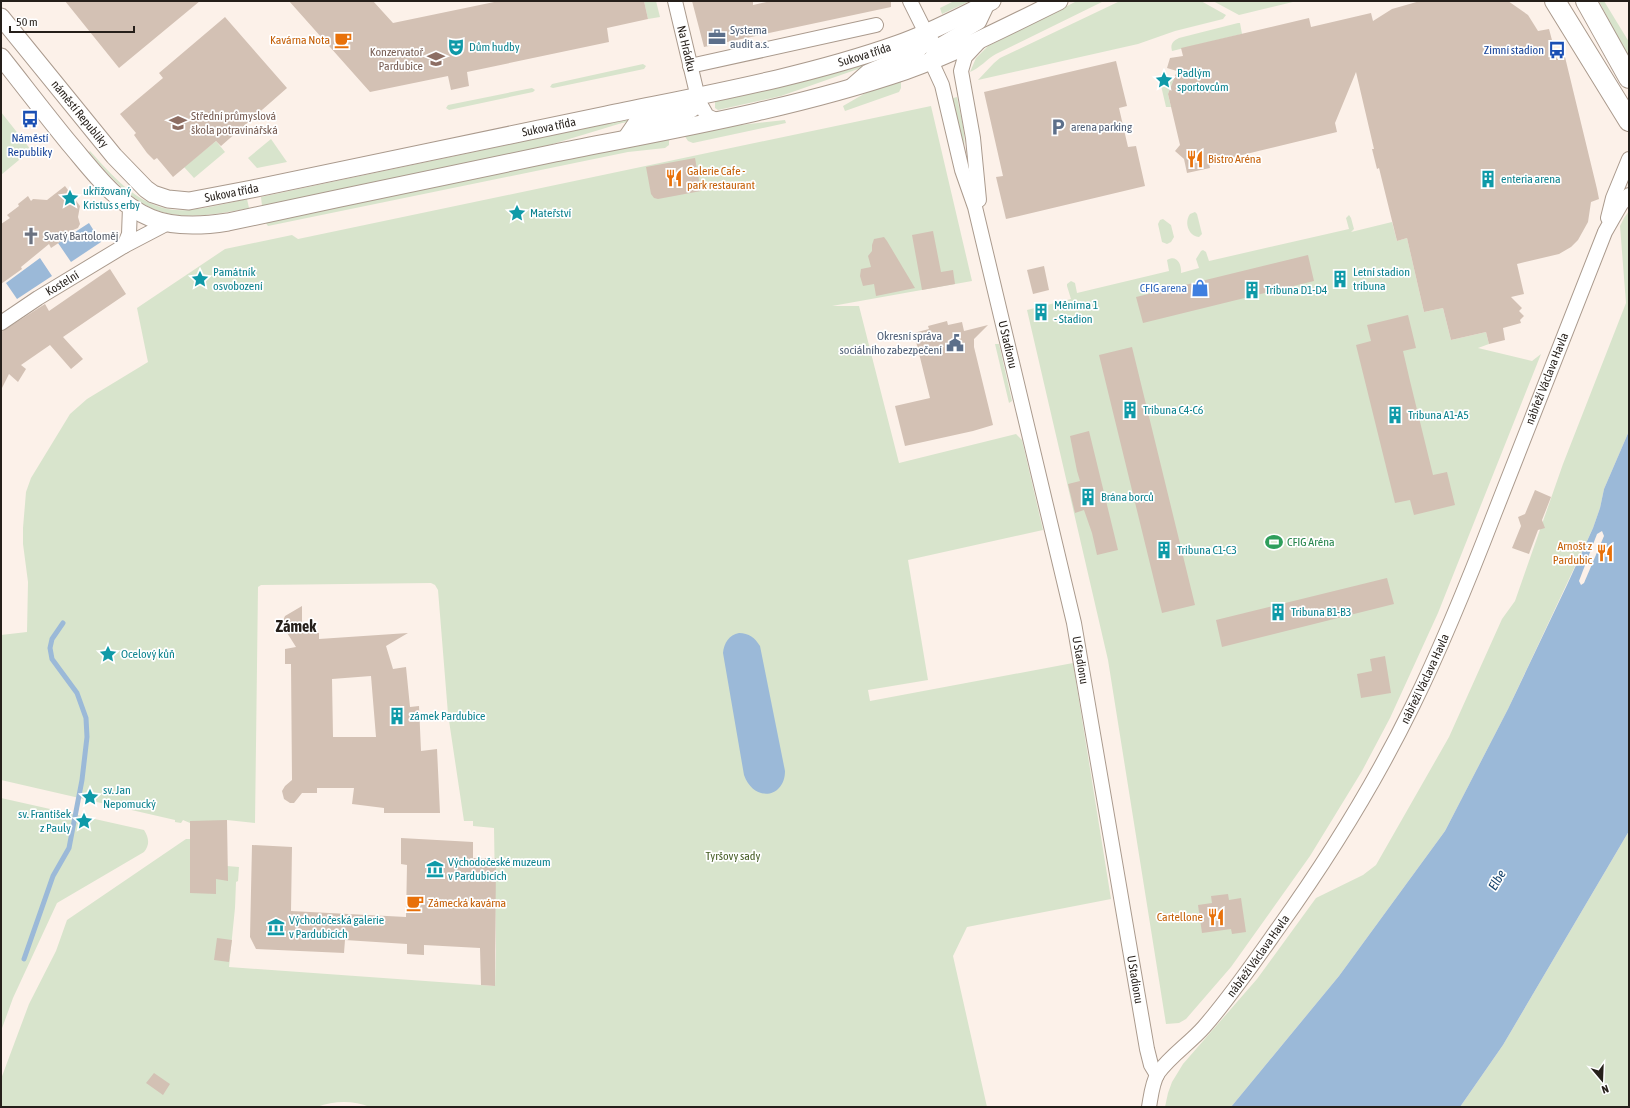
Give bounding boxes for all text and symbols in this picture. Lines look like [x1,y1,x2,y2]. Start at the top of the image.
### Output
scale bar [10,8,134,34]
text: 50 m [16,15,38,29]
place label: Systema audit a.s. [730,23,769,51]
street label: Na Hrádku [674,24,699,73]
office icon: Systema audit a.s. [707,27,727,47]
cafe icon: Kavárna Nota [333,30,353,50]
place label: Kavárna Nota [270,33,330,47]
theatre icon: Dům hudby [446,37,466,57]
place label: Dům hudby [469,40,520,54]
street label: Sukova třída [837,40,893,70]
bus stop icon: Zimní stadion [1547,40,1567,60]
place label: Zimní stadion [1484,43,1544,57]
place label: Konzervatoř Pardubice [370,45,423,73]
school or university icon: Konzervatoř Pardubice [426,49,446,69]
place label: Padlým sportovcům [1177,66,1229,94]
place icon: Padlým sportovcům [1154,70,1174,90]
street label: náměstí Republiky [48,78,111,150]
bus stop icon: Náměstí Republiky [20,109,40,129]
place label: Střední průmyslová škola potravinářská [191,109,278,137]
school or university icon: Střední průmyslová škola potravinářská [168,113,188,133]
street label: Sukova třída [521,115,577,139]
parking icon: arena parking [1048,117,1068,137]
place label: arena parking [1071,120,1133,134]
place label: Náměstí Republiky [8,131,52,159]
restaurant icon: Bistro Aréna [1185,149,1205,169]
place label: Bistro Aréna [1208,152,1261,166]
place label: Galerie Cafe - park restaurant [687,164,755,192]
restaurant icon: Galerie Cafe - park restaurant [664,168,684,188]
building icon: enteria arena [1478,169,1498,189]
place label: enteria arena [1501,172,1561,186]
street label: Sukova třída [204,181,260,205]
place label: ukřižovaný Kristus s erby [83,184,140,212]
place icon: ukřižovaný Kristus s erby [60,188,80,208]
place icon: Mateřství [507,203,527,223]
place label: Mateřství [530,206,572,220]
church icon: Svatý Bartoloměj [21,226,41,246]
place label: Svatý Bartoloměj [44,229,119,243]
place label: Památník osvobození [213,265,263,293]
place label: Letní stadion tribuna [1353,265,1410,293]
street label: Kostelní [43,268,82,299]
place icon: Památník osvobození [190,269,210,289]
building icon: Letní stadion tribuna [1330,269,1350,289]
shop icon: CFIG arena [1190,278,1210,298]
building icon: Tribuna D1-D4 [1242,280,1262,300]
place label: CFIG arena [1140,281,1187,295]
place label: Tribuna D1-D4 [1265,283,1328,297]
place label: Měnírna 1 - Stadion [1054,298,1099,326]
building icon: Měnírna 1 - Stadion [1031,302,1051,322]
street label: U Stadionu [995,319,1020,370]
place label: Okresní správa sociálního zabezpečení [840,329,942,357]
street label: nábřeží Václava Havla [1523,331,1571,427]
public building icon: Okresní správa sociálního zabezpečení [945,333,965,353]
building icon: Tribuna C4-C6 [1120,400,1140,420]
place label: Tribuna C4-C6 [1143,403,1204,417]
building icon: Tribuna A1-A5 [1385,405,1405,425]
place label: Tribuna A1-A5 [1408,408,1469,422]
building icon: Brána borců [1078,487,1098,507]
place label: Brána borců [1101,490,1154,504]
sports icon: CFIG Aréna [1264,532,1284,552]
place label: CFIG Aréna [1287,535,1335,549]
place label: Arnošt z Pardubic [1553,539,1593,567]
building icon: Tribuna C1-C3 [1154,540,1174,560]
place label: Tribuna C1-C3 [1177,543,1237,557]
restaurant icon: Arnošt z Pardubic [1595,543,1615,563]
building icon: Tribuna B1-B3 [1268,602,1288,622]
place label: Tribuna B1-B3 [1291,605,1351,619]
district label: Zámek [276,617,317,635]
street label: nábřeží Václava Havla [1398,632,1452,726]
street label: U Stadionu [1069,635,1091,685]
place icon: Ocelový kůň [98,644,118,664]
place label: Ocelový kůň [121,647,175,661]
building icon: zámek Pardubice [387,706,407,726]
place label: zámek Pardubice [410,709,486,723]
place label: sv. Jan Nepomucký [103,783,156,811]
place icon: sv. Jan Nepomucký [80,787,100,807]
place label: sv. František z Pauly [18,807,72,835]
place icon: sv. František z Pauly [74,811,94,831]
park label: Tyršovy sady [705,849,761,863]
place label: Východočeské muzeum v Pardubicích [448,855,551,883]
museum icon: Východočeské muzeum v Pardubicích [425,859,445,879]
water label: Elbe [1485,867,1509,893]
cafe icon: Zámecká kavárna [405,893,425,913]
place label: Zámecká kavárna [428,896,506,910]
restaurant icon: Cartellone [1206,907,1226,927]
place label: Cartellone [1157,910,1203,924]
street label: nábřeží Václava Havla [1224,912,1292,1000]
place label: Východočeská galerie v Pardubicích [289,913,384,941]
museum icon: Východočeská galerie v Pardubicích [266,917,286,937]
street label: U Stadionu [1124,954,1146,1005]
north arrow [1582,1060,1622,1100]
text: N [1600,1083,1610,1096]

